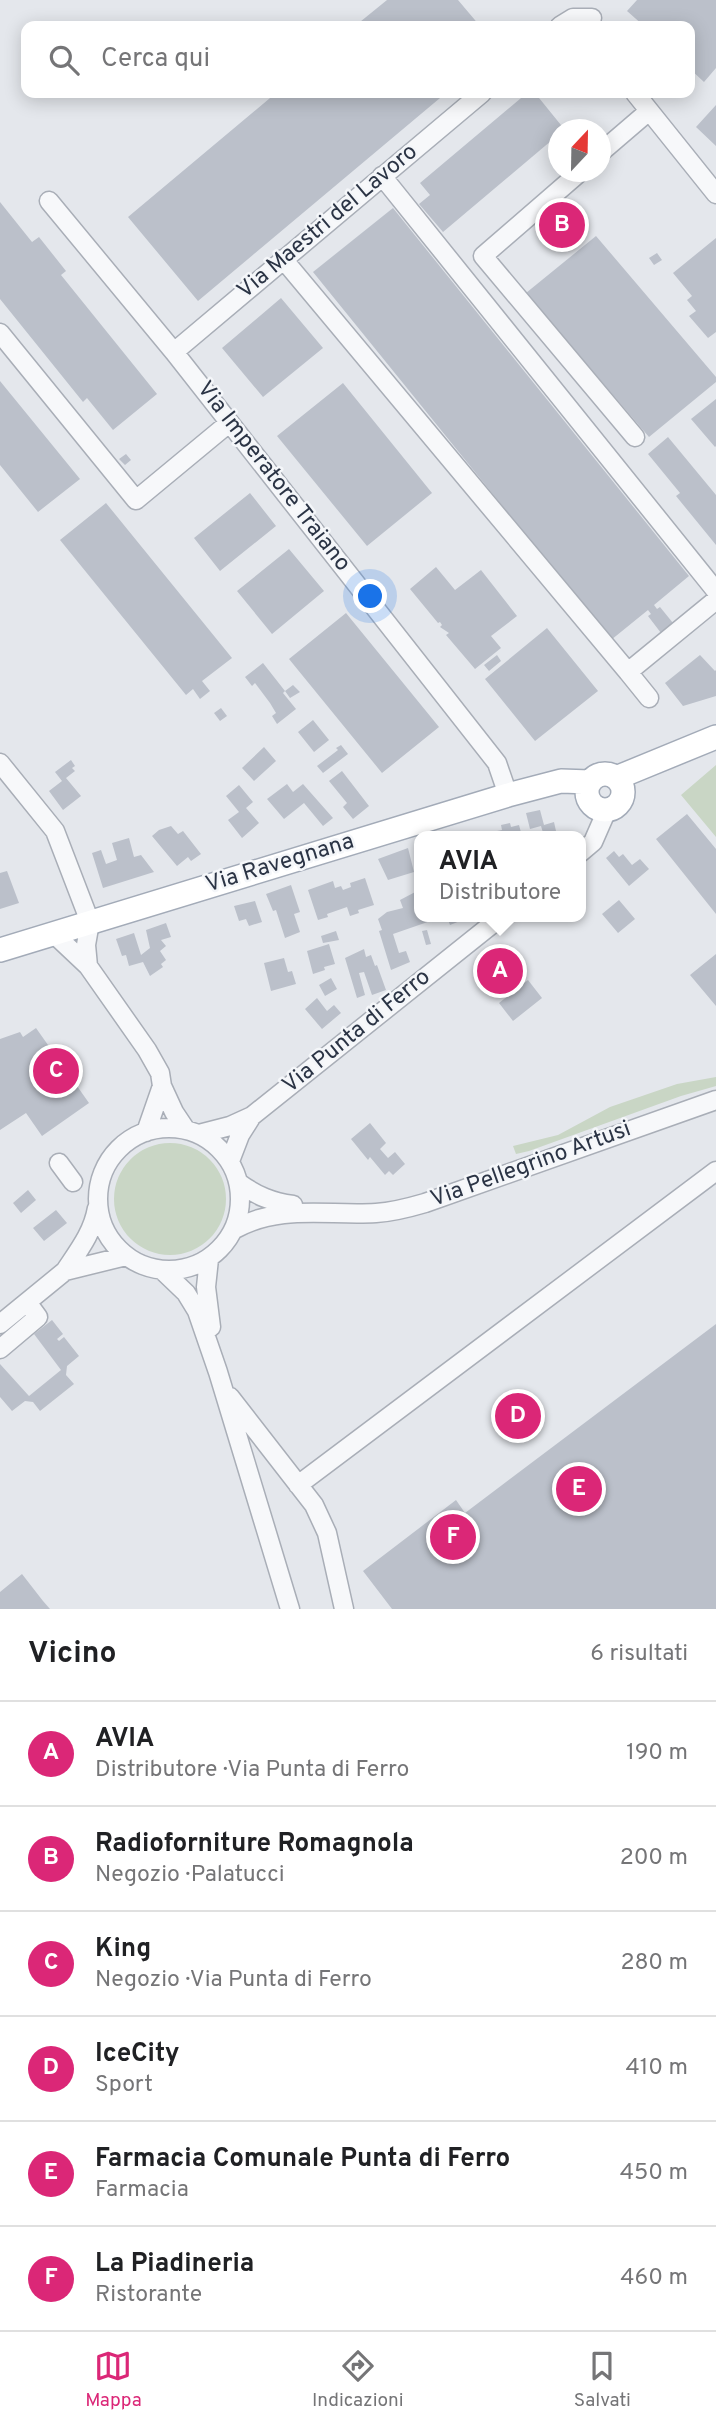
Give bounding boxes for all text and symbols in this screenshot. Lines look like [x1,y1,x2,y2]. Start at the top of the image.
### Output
search box [21,21,695,98]
icon: search [45,41,83,79]
text: Cerca qui [101,43,210,76]
north arrow [548,119,611,182]
street label: Via Maestri del Lavoro [232,138,424,306]
pin: B [539,199,585,251]
street label: Via Imperatore Traiano [190,376,356,578]
your location [353,579,387,613]
street label: Via Ravegnana [202,828,358,900]
popup [414,831,586,922]
text: AVIA [439,846,498,879]
text: Distributore [439,879,561,908]
pin: A [477,945,523,997]
street label: Via Punta di Ferro [277,963,437,1101]
pin: C [33,1045,79,1097]
street label: Via Pellegrino Artusi [427,1115,635,1215]
pin: D [495,1390,541,1442]
pin: E [556,1463,602,1515]
pin: F [430,1511,476,1563]
text: Vicino [28,1636,117,1673]
text: 6 risultati [590,1640,688,1669]
text: AVIA [95,1723,154,1756]
text: A [43,1739,59,1768]
text: 190 m [626,1739,688,1768]
text: Distributore · Via Punta di Ferro [95,1756,409,1785]
text: Radioforniture Romagnola [95,1828,414,1861]
text: B [43,1844,59,1873]
text: 200 m [620,1844,688,1873]
text: Negozio · Palatucci [95,1861,285,1890]
text: King [95,1933,151,1966]
text: C [44,1949,58,1978]
text: 280 m [620,1949,688,1978]
text: Negozio · Via Punta di Ferro [95,1966,372,1995]
text: IceCity [95,2038,179,2071]
text: D [43,2054,59,2083]
text: 410 m [625,2054,688,2083]
text: Sport [95,2071,153,2100]
text: Farmacia Comunale Punta di Ferro [95,2143,510,2176]
text: E [44,2159,58,2188]
text: 450 m [620,2159,688,2188]
text: Farmacia [95,2176,189,2205]
text: La Piadineria [95,2248,254,2281]
text: F [44,2264,58,2293]
text: 460 m [620,2264,688,2293]
text: Ristorante [95,2281,202,2310]
tab: Mappa [85,2347,142,2413]
tab: Indicazioni [312,2347,404,2413]
tab: Salvati [574,2347,631,2413]

